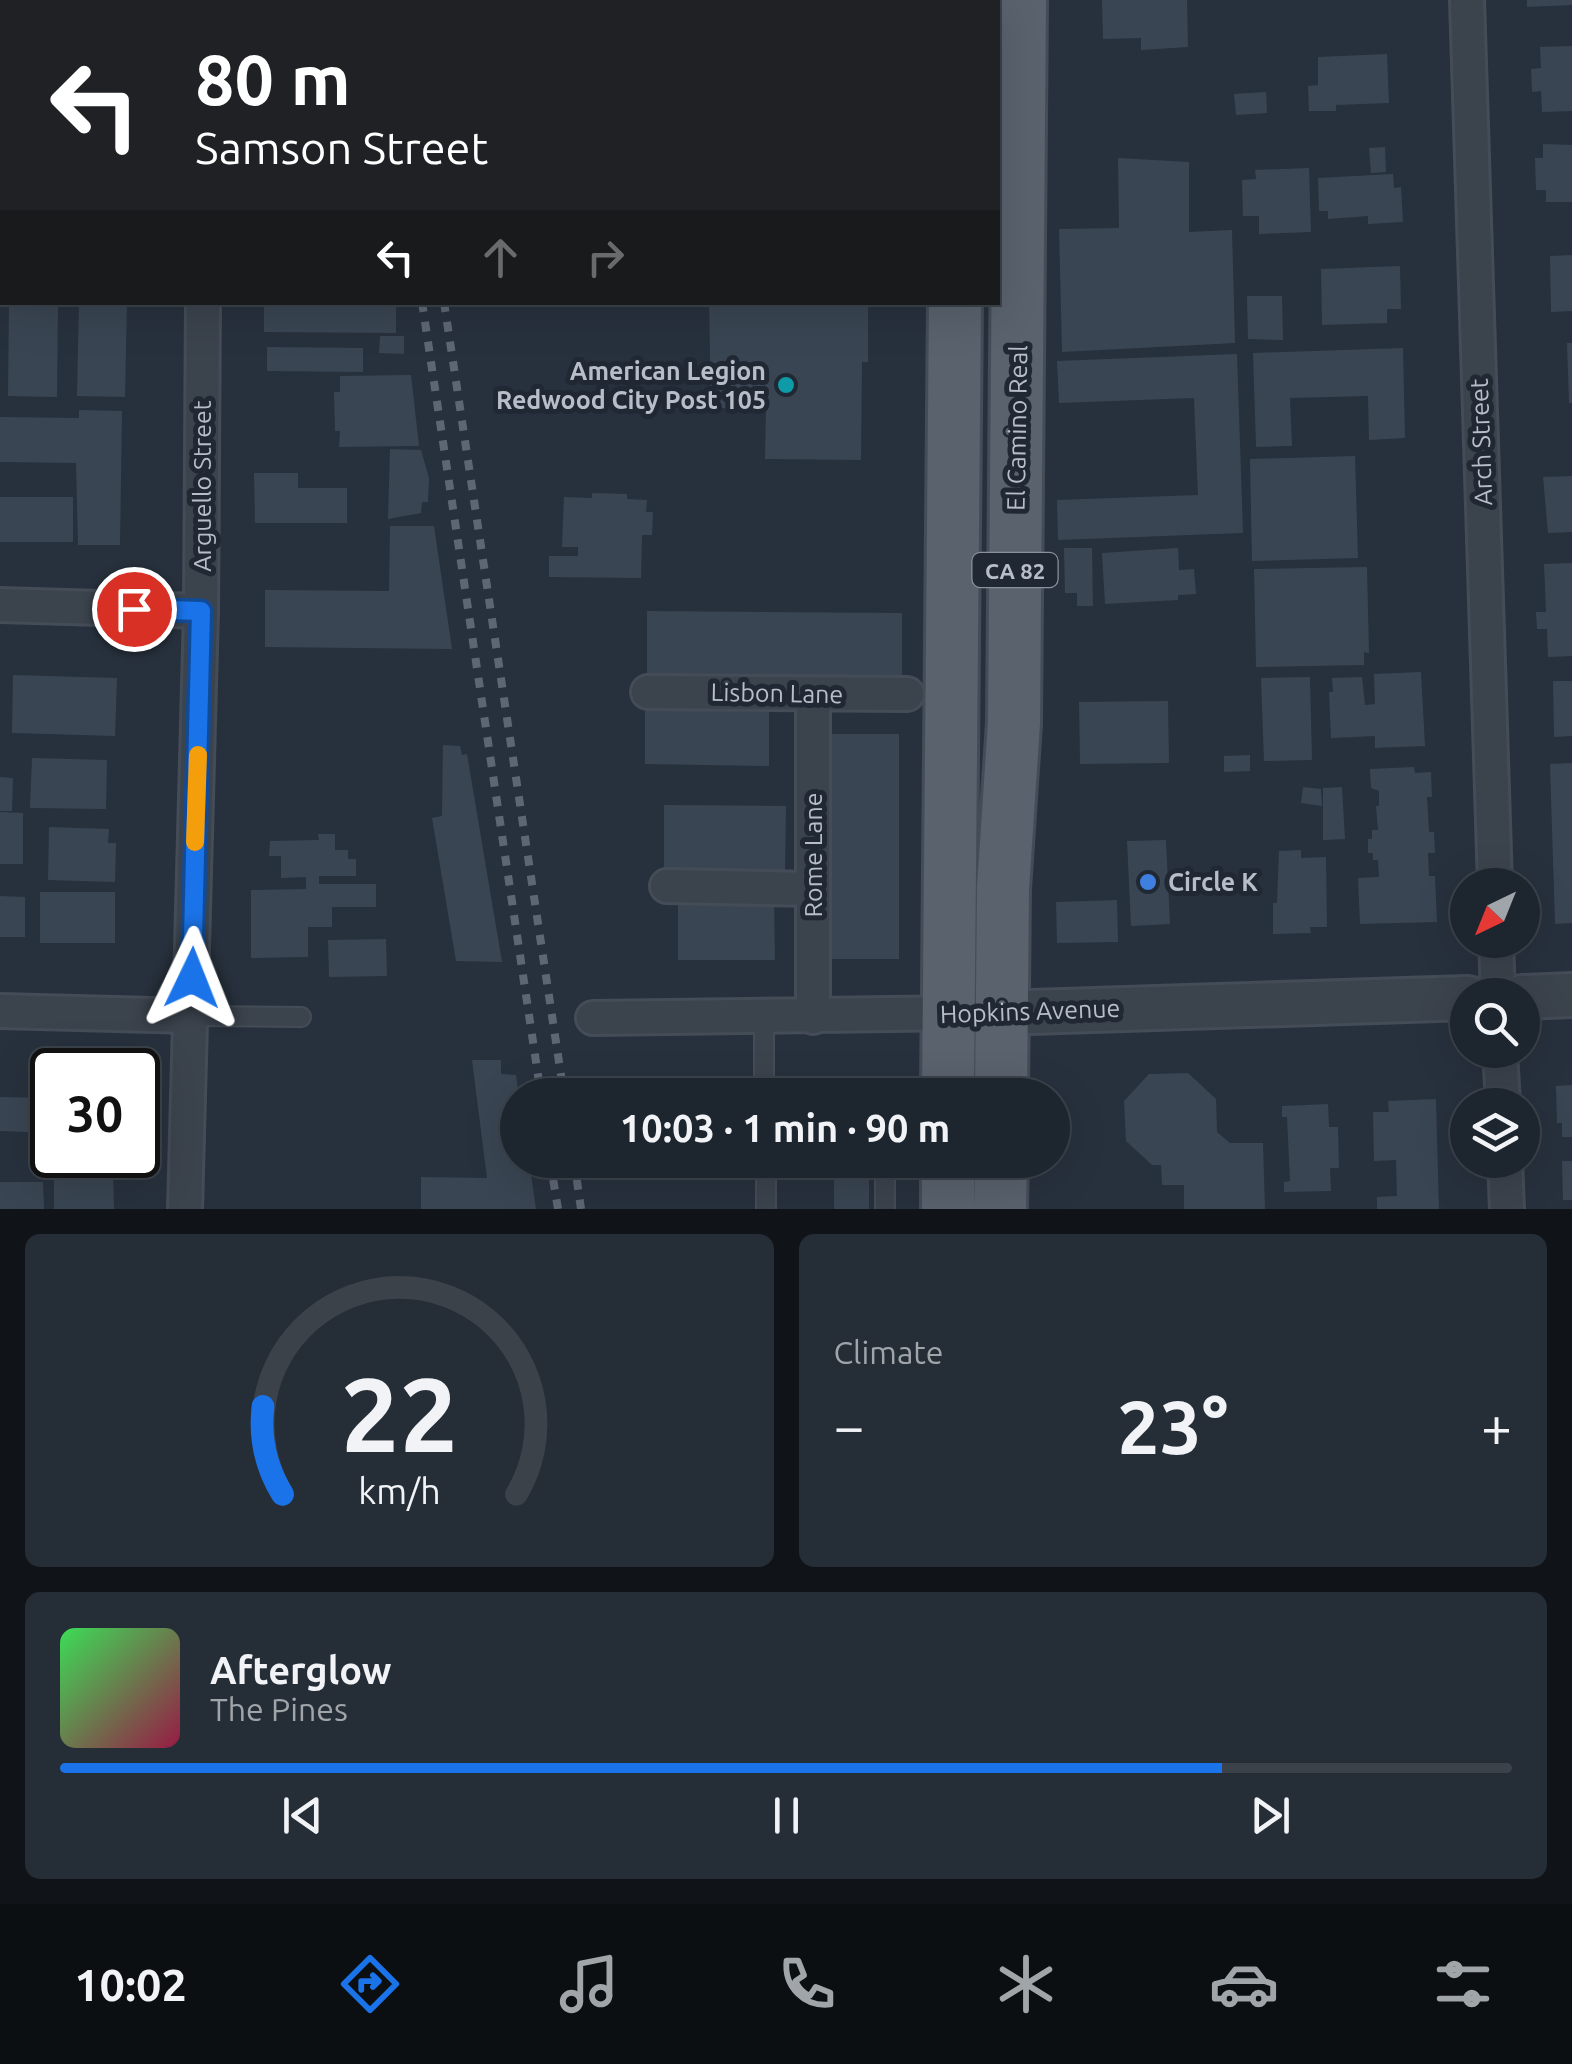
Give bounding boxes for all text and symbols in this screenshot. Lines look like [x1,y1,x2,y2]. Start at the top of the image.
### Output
icon: left [30,40,160,170]
text: 80 m [195,40,351,118]
text: Samson Street [195,122,488,173]
icon: left [368,230,423,285]
icon: ahead [473,230,528,285]
icon: right [578,230,633,285]
street label: El Camino Real [1002,345,1032,511]
place label: American Legion Redwood City Post 105 [496,357,766,414]
marker: American Legion Redwood City Post 105 [775,374,797,396]
street label: Arch Street [1465,378,1497,506]
street label: Arguello Street [188,400,216,572]
road number: CA 82 [972,553,1058,587]
pin [92,567,177,652]
icon: arrive [107,582,162,637]
street label: Lisbon Lane [710,678,844,708]
street label: Rome Lane [799,793,827,917]
place label: Circle K [1168,868,1258,896]
north arrow [1450,868,1540,958]
map controls [1450,868,1540,1178]
marker: Circle K [1137,871,1159,893]
position arrow [140,926,244,1030]
button: search [1450,978,1540,1068]
street label: Hopkins Avenue [939,994,1121,1028]
speed limit sign: 30 [30,1048,160,1178]
button: layers [1450,1088,1540,1178]
text: 10:03 · 1 min · 90 m [620,1107,950,1149]
text: Climate [834,1334,944,1370]
text: 22 [341,1355,458,1472]
text: 23° [1117,1384,1228,1468]
text: − [834,1395,865,1456]
text: + [1481,1395,1512,1456]
text: km/h [358,1471,441,1511]
text: Afterglow [210,1649,392,1691]
text: The Pines [210,1691,348,1727]
icon: previous [275,1788,330,1843]
icon: pause [759,1788,814,1843]
icon: next [1243,1788,1298,1843]
icon: directions [335,1949,405,2019]
icon: music [554,1949,624,2019]
icon: phone [772,1949,842,2019]
icon: climate [991,1949,1061,2019]
icon: car [1209,1949,1279,2019]
icon: filters [1428,1949,1498,2019]
text: 10:02 [74,1959,187,2010]

